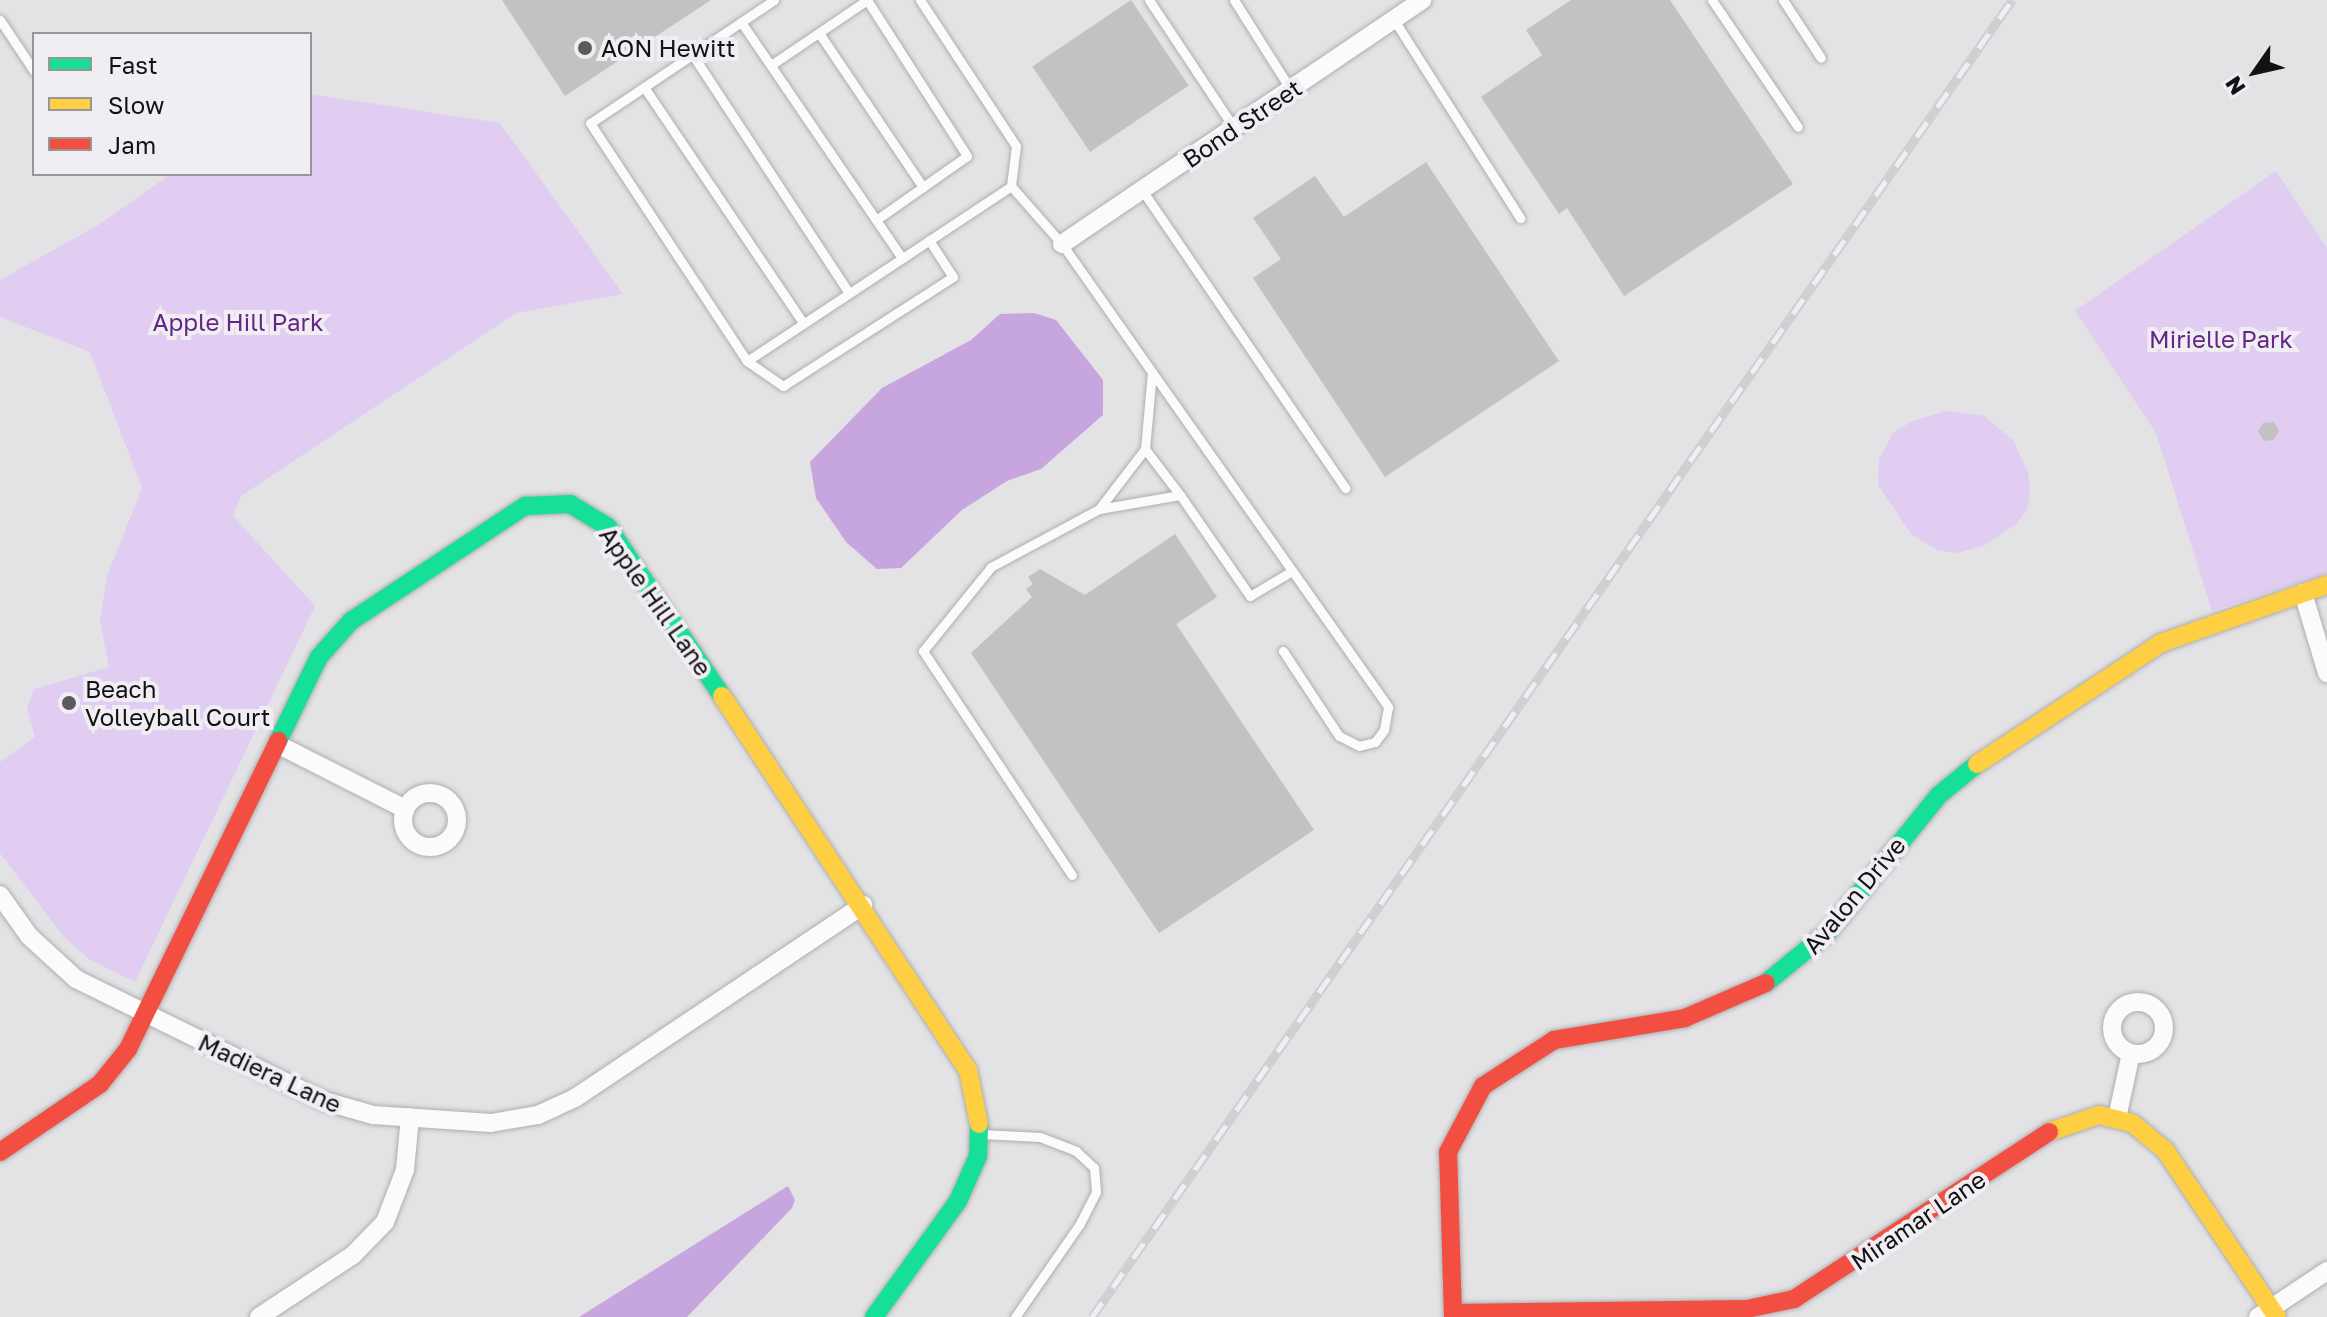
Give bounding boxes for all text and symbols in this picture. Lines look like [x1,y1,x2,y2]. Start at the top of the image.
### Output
legend [32,32,312,176]
north arrow [2215,32,2295,112]
place label: AON Hewitt [601,34,735,62]
marker: AON Hewitt [576,39,594,57]
text: Fast [108,50,158,79]
text: N [2219,71,2251,100]
street label: Bond Street [1177,73,1307,173]
text: Slow [108,90,164,119]
text: Jam [108,130,156,159]
park label: Apple Hill Park [153,308,323,336]
park label: Mirielle Park [2149,325,2293,353]
street label: Apple Hill Lane [594,521,718,681]
place label: Beach Volleyball Court [85,675,270,731]
marker: Beach Volleyball Court [60,694,78,712]
street label: Avalon Drive [1797,831,1911,959]
street label: Madiera Lane [194,1027,346,1119]
street label: Miramar Lane [1845,1164,1991,1276]

